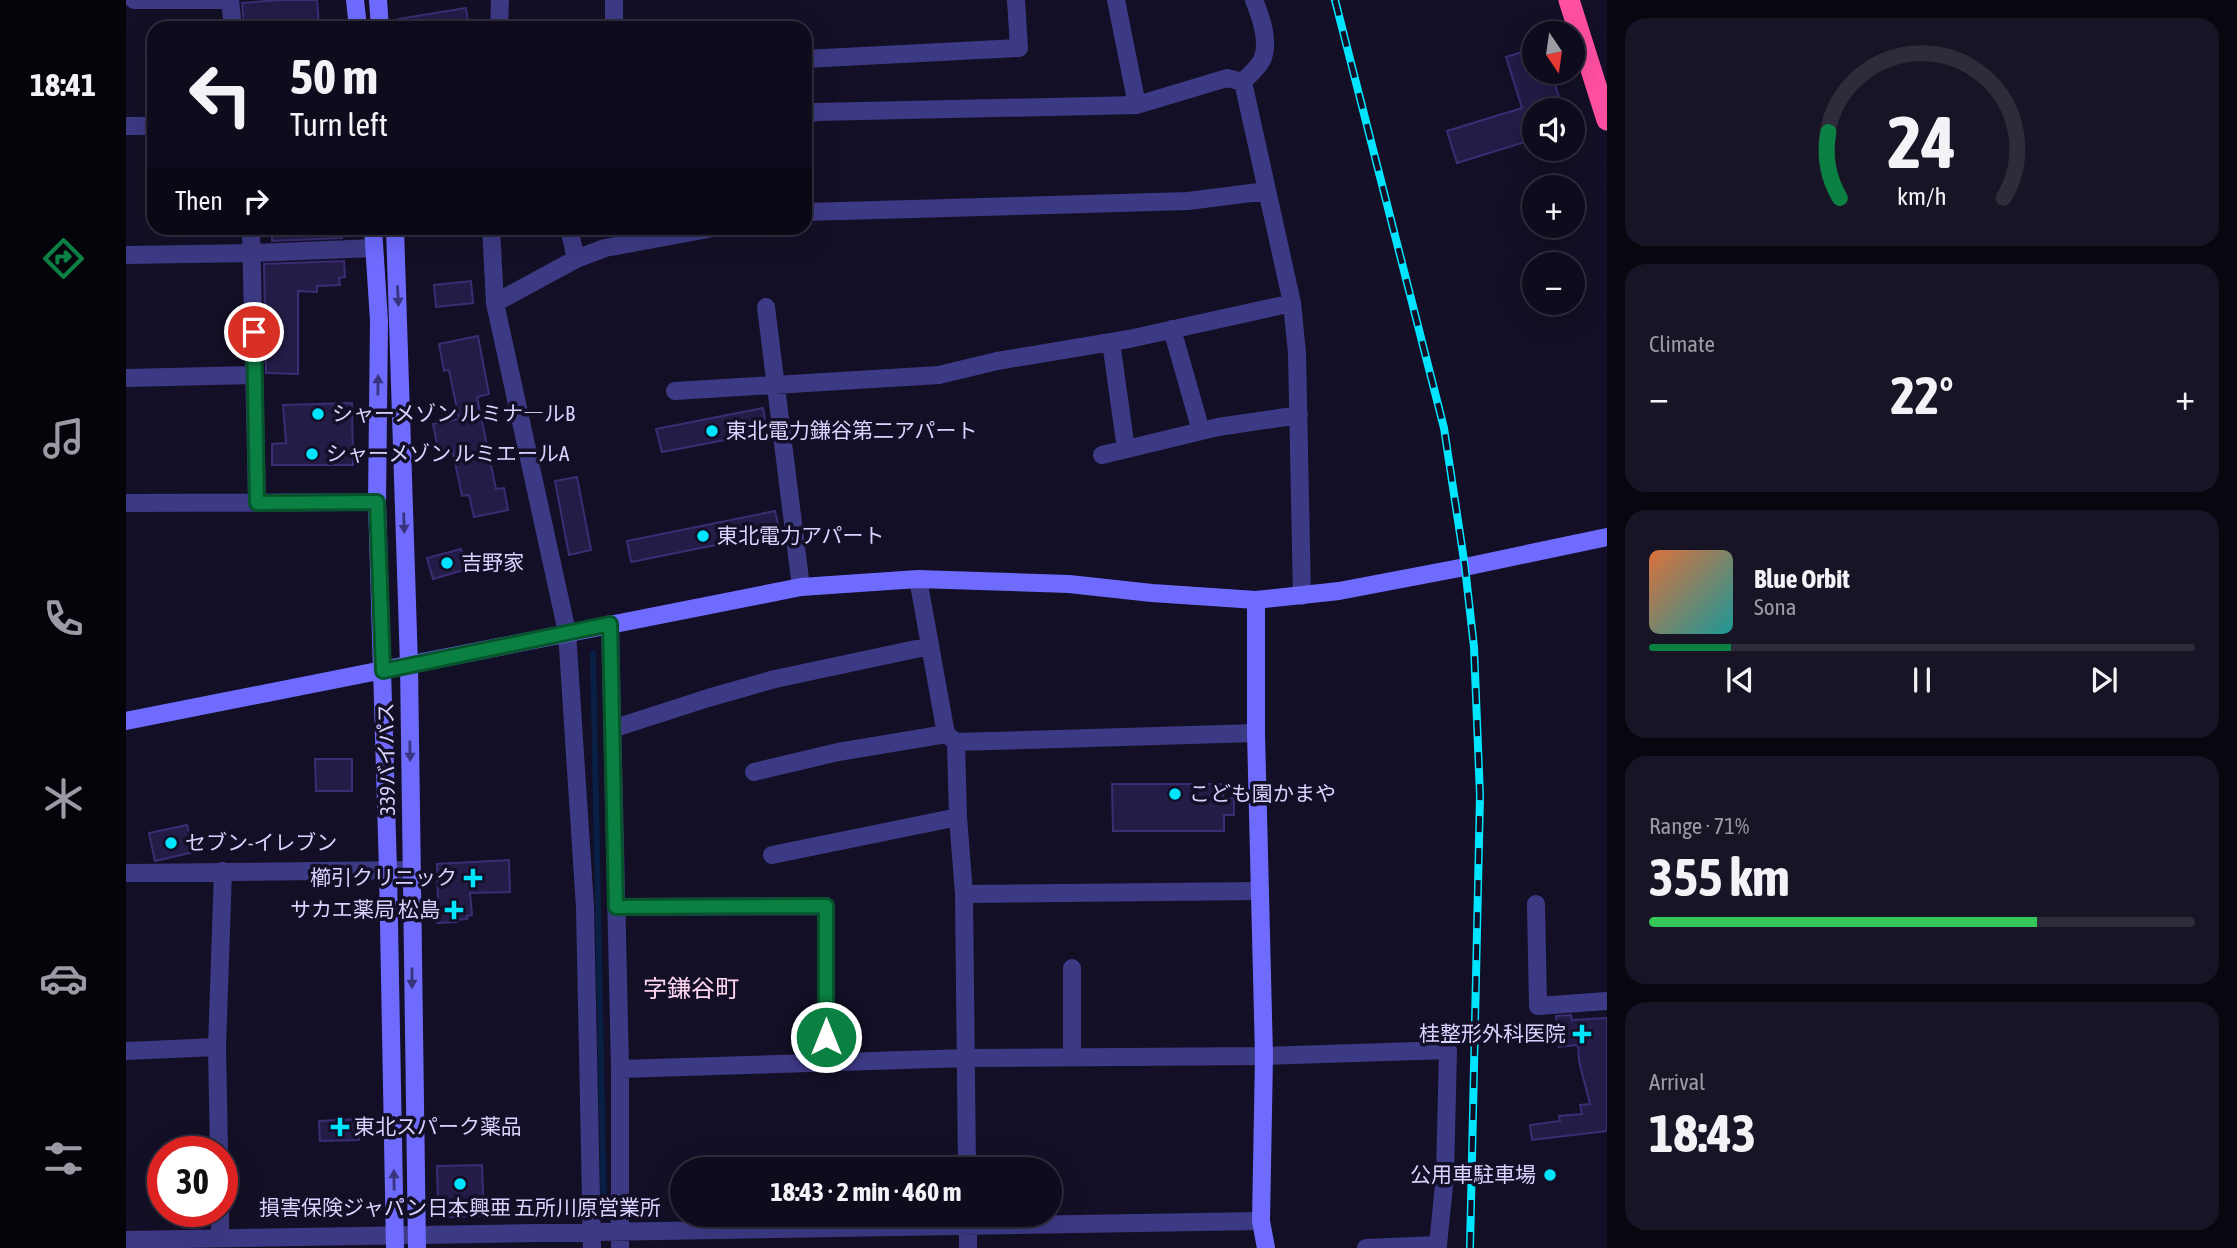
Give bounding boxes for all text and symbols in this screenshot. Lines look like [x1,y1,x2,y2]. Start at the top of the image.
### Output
north arrow [1522,21,1586,84]
map controls [1522,21,1585,315]
text: 50 m [290,48,378,104]
icon: left [175,49,266,140]
text: 18:41 [30,66,96,103]
button: sound [1522,98,1585,161]
text: 24 [1888,100,1956,183]
text: Turn left [290,106,388,143]
button: + [1522,175,1585,238]
icon: right [237,182,275,220]
text: km/h [1897,182,1947,210]
text: Then [175,186,223,216]
icon: directions [39,234,88,283]
button: − [1522,252,1585,315]
one-way arrow [393,285,404,307]
pin [224,302,284,362]
icon: arrive [235,313,273,351]
text: Climate [1649,331,1715,357]
text: 22° [1890,365,1954,425]
one-way arrow [373,374,384,396]
text: − [1649,375,1669,418]
text: + [2175,375,2195,418]
place label: シャーメゾン ルミナ―ルB [332,401,575,425]
marker: シャーメゾン ルミナ―ルB [310,406,326,422]
icon: music [39,414,88,463]
place label: 東北電力鎌谷第二アパート [726,418,978,442]
marker: 東北電力鎌谷第二アパート [704,423,720,439]
place label: シャーメゾン ルミエールA [326,441,570,465]
marker: シャーメゾン ルミエールA [304,446,320,462]
one-way arrow [399,512,410,534]
place label: 東北電力アパート [717,523,885,547]
marker: 東北電力アパート [695,528,711,544]
place label: 吉野家 [461,550,524,574]
marker: 吉野家 [439,555,455,571]
text: Blue Orbit [1754,564,1850,594]
icon: phone [39,594,88,643]
text: Sona [1754,594,1796,620]
icon: previous [1721,661,1759,699]
icon: pause [1903,661,1941,699]
icon: next [2085,661,2123,699]
street label: 339バイパス [373,702,399,816]
one-way arrow [404,740,416,762]
icon: climate [39,774,88,823]
place label: こども園かまや [1189,781,1336,805]
marker: こども園かまや [1167,786,1183,802]
text: Range · 71% [1649,813,1749,839]
place label: セブン-イレブン [185,830,337,854]
marker: セブン-イレブン [163,835,179,851]
text: 355 km [1649,847,1790,907]
place label: 櫛引クリニック [310,865,457,889]
marker: 櫛引クリニック [463,868,483,888]
place label: サカエ薬局 松島 [290,897,440,921]
marker: サカエ薬局 松島 [446,902,462,918]
icon: car [39,954,88,1003]
one-way arrow [406,967,418,989]
district label: 字鎌谷町 [643,975,739,1002]
position arrow [789,1000,863,1074]
place label: 桂整形外科医院 [1419,1021,1566,1045]
marker: 桂整形外科医院 [1572,1024,1592,1044]
text: Arrival [1649,1069,1705,1095]
text: 18:43 [1649,1103,1756,1163]
place label: 東北スパーク薬品 [354,1114,522,1138]
marker: 東北スパーク薬品 [332,1119,348,1135]
icon: filters [39,1134,88,1183]
speed limit sign: 30 [147,1136,238,1227]
place label: 公用車駐車場 [1410,1162,1536,1186]
marker: 公用車駐車場 [1542,1167,1558,1183]
one-way arrow [388,1169,399,1191]
marker: 損害保険ジャパン日本興亜 五所川原営業所 [452,1176,468,1192]
text: 18:43 · 2 min · 460 m [771,1177,961,1207]
place label: 損害保険ジャパン日本興亜 五所川原営業所 [259,1195,661,1219]

